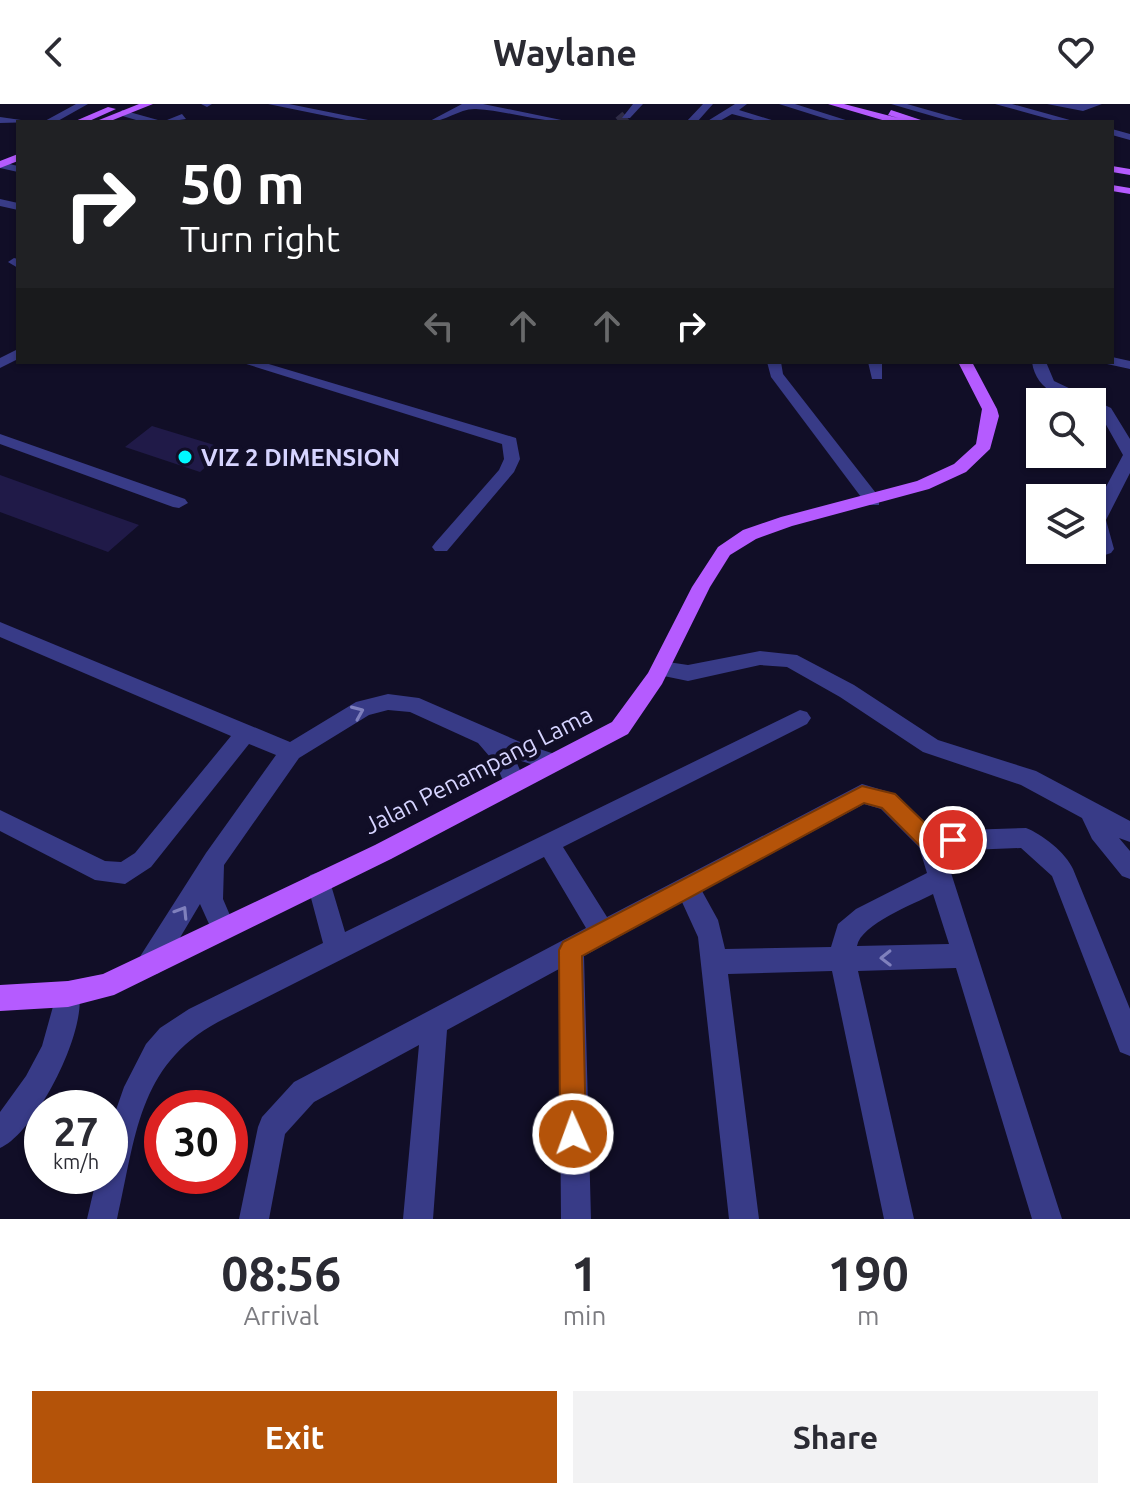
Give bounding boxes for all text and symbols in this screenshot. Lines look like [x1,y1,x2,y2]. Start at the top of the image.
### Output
icon: back [32,30,76,74]
icon: heart [1054,30,1098,74]
text: Waylane [493,32,637,73]
icon: right [48,152,152,256]
text: 50 m [180,152,305,215]
text: Turn right [180,218,340,259]
icon: left [417,304,461,348]
icon: ahead [501,304,545,348]
icon: ahead [585,304,629,348]
icon: right [669,304,713,348]
map controls [1026,388,1106,564]
button: search [1026,388,1106,468]
place label: VIZ 2 DIMENSION [201,444,400,471]
marker: VIZ 2 DIMENSION [176,448,194,466]
button: layers [1026,484,1106,564]
street label: Jalan Penampang Lama [359,701,597,839]
one-way arrow [350,705,364,721]
pin [919,806,987,874]
icon: arrive [931,818,975,862]
one-way arrow [172,906,187,921]
one-way arrow [879,949,892,966]
speed limit sign: 30 [144,1090,248,1194]
position arrow [531,1092,615,1176]
text: 27 [53,1109,99,1154]
text: km/h [53,1150,99,1173]
text: 08:56 [221,1246,341,1300]
text: 1 [571,1246,598,1300]
text: 190 [828,1246,909,1300]
text: Arrival [243,1301,319,1330]
text: min [563,1301,606,1330]
text: m [857,1301,879,1330]
button: Exit [32,1391,557,1483]
button: Share [573,1391,1098,1483]

